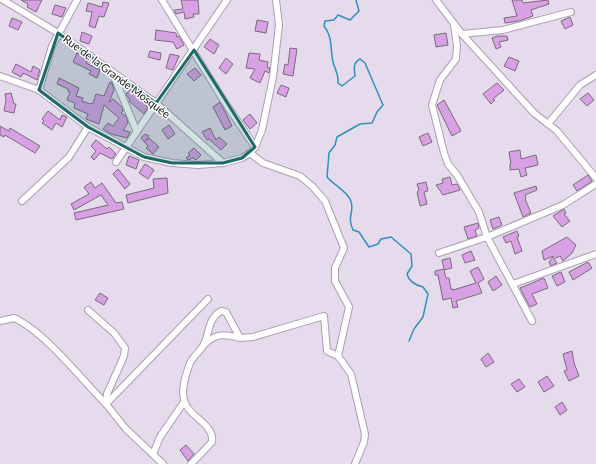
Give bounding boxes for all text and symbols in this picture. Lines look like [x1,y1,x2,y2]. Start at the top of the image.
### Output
street label: Rue de la Grande Mosquée [61,32,173,121]

